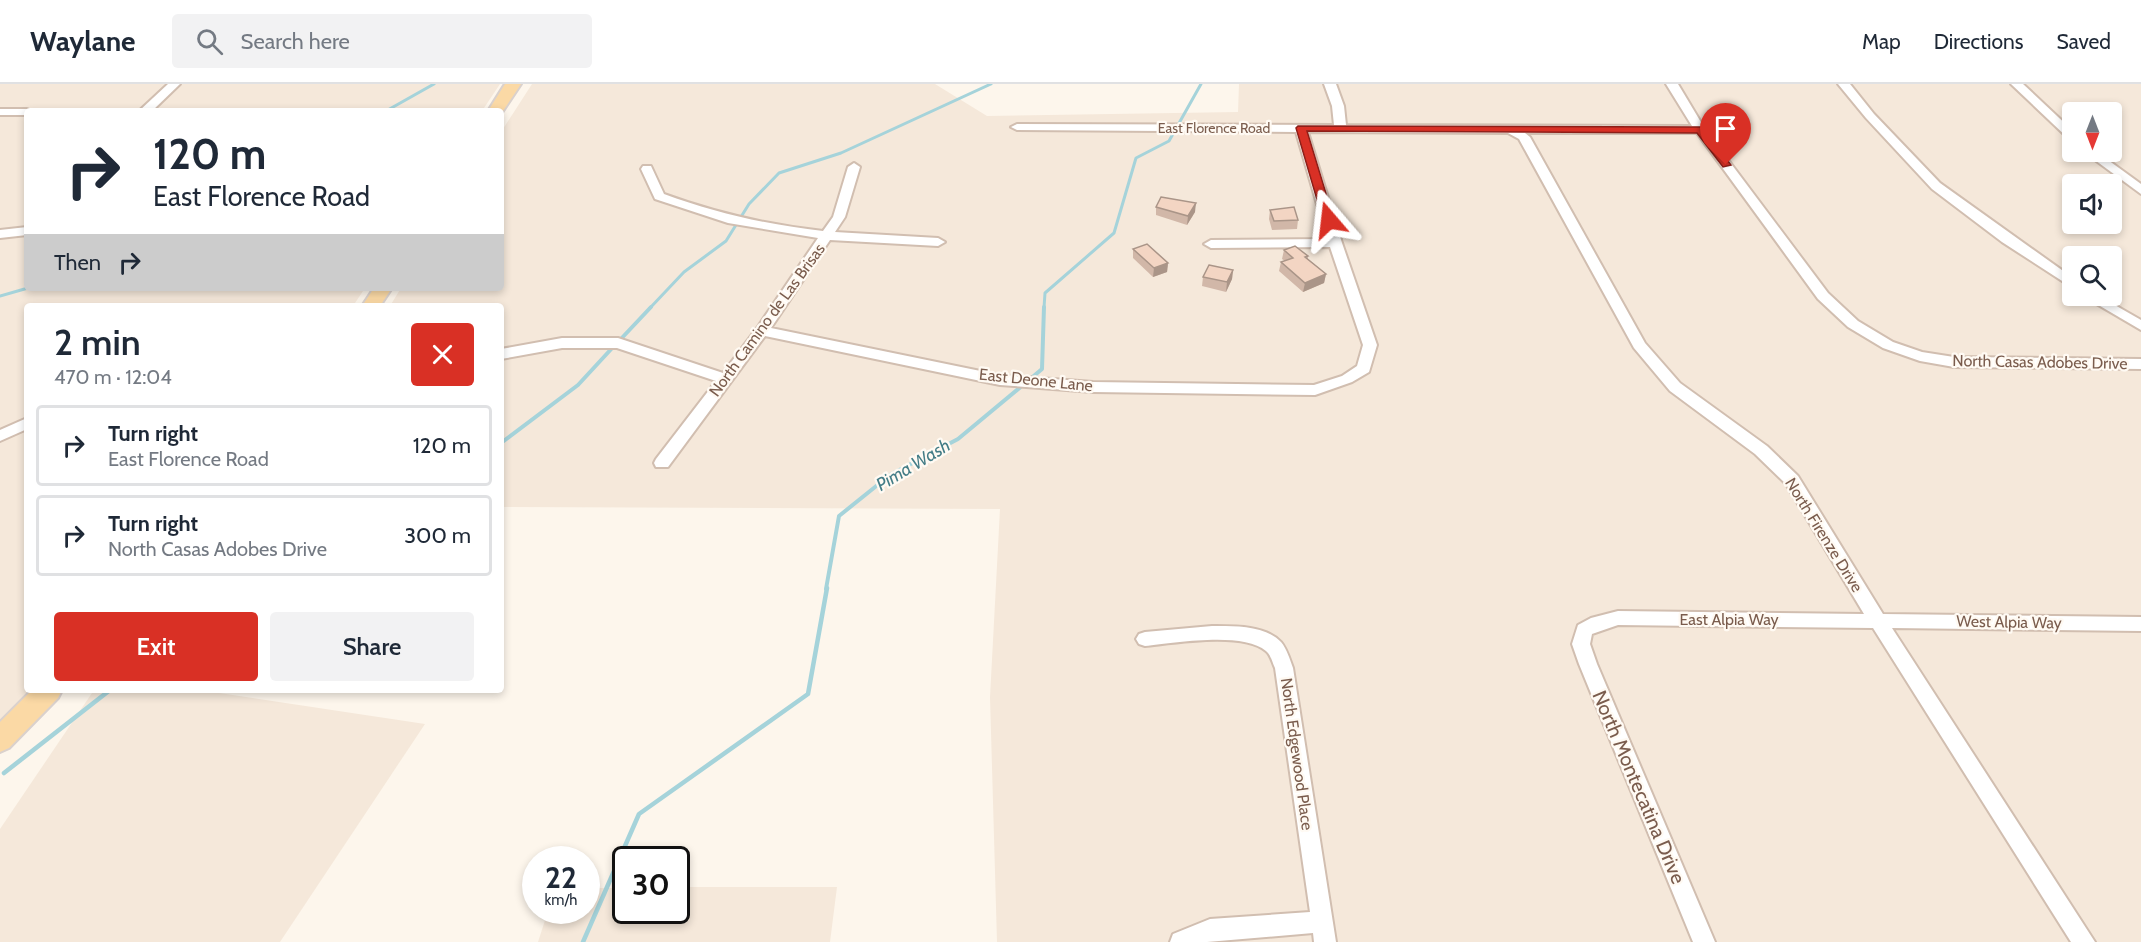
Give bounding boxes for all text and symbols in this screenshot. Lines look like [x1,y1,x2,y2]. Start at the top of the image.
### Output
search box [172,14,592,68]
text: Waylane [30,24,136,58]
icon: search [193,25,226,58]
text: Search here [241,28,350,55]
text: Map [1862,29,1901,54]
text: Directions [1934,29,2023,54]
text: Saved [2056,29,2111,54]
north arrow [2062,102,2122,162]
map controls [2062,102,2122,306]
pin [1700,103,1751,165]
icon: arrive [1709,112,1742,145]
street label: East Florence Road [1158,119,1270,137]
text: 120 m [153,128,266,180]
icon: right [54,132,132,210]
button: sound [2062,174,2122,234]
text: East Florence Road [153,180,370,213]
position arrow [1297,188,1361,252]
street label: North Camino de Las Brisas [705,240,829,400]
icon: right [113,246,146,279]
button: search [2062,246,2122,306]
text: Then [54,249,101,276]
text: 2 min [54,320,141,364]
button: close [411,323,474,386]
street label: North Casas Adobes Drive [1952,351,2128,373]
text: 470 m · 12:04 [54,365,172,389]
street label: East Deone Lane [978,365,1094,395]
text: Turn right [108,420,198,447]
icon: right [57,429,90,462]
text: 120 m [413,432,471,459]
water label: Pima Wash [872,434,954,496]
text: East Florence Road [108,447,269,471]
street label: North Firenze Drive [1781,474,1867,596]
text: Turn right [108,510,198,537]
icon: right [57,519,90,552]
text: 300 m [404,522,471,549]
text: North Casas Adobes Drive [108,537,327,561]
street label: East Alpia Way [1679,610,1779,629]
button: Exit [54,612,258,681]
button: Share [270,612,474,681]
street label: West Alpia Way [1956,612,2062,632]
street label: North Edgewood Place [1277,677,1317,831]
street label: North Montecatina Drive [1587,687,1691,887]
speed limit sign: 30 [612,846,690,924]
text: 22 [545,859,577,896]
text: km/h [545,891,577,909]

